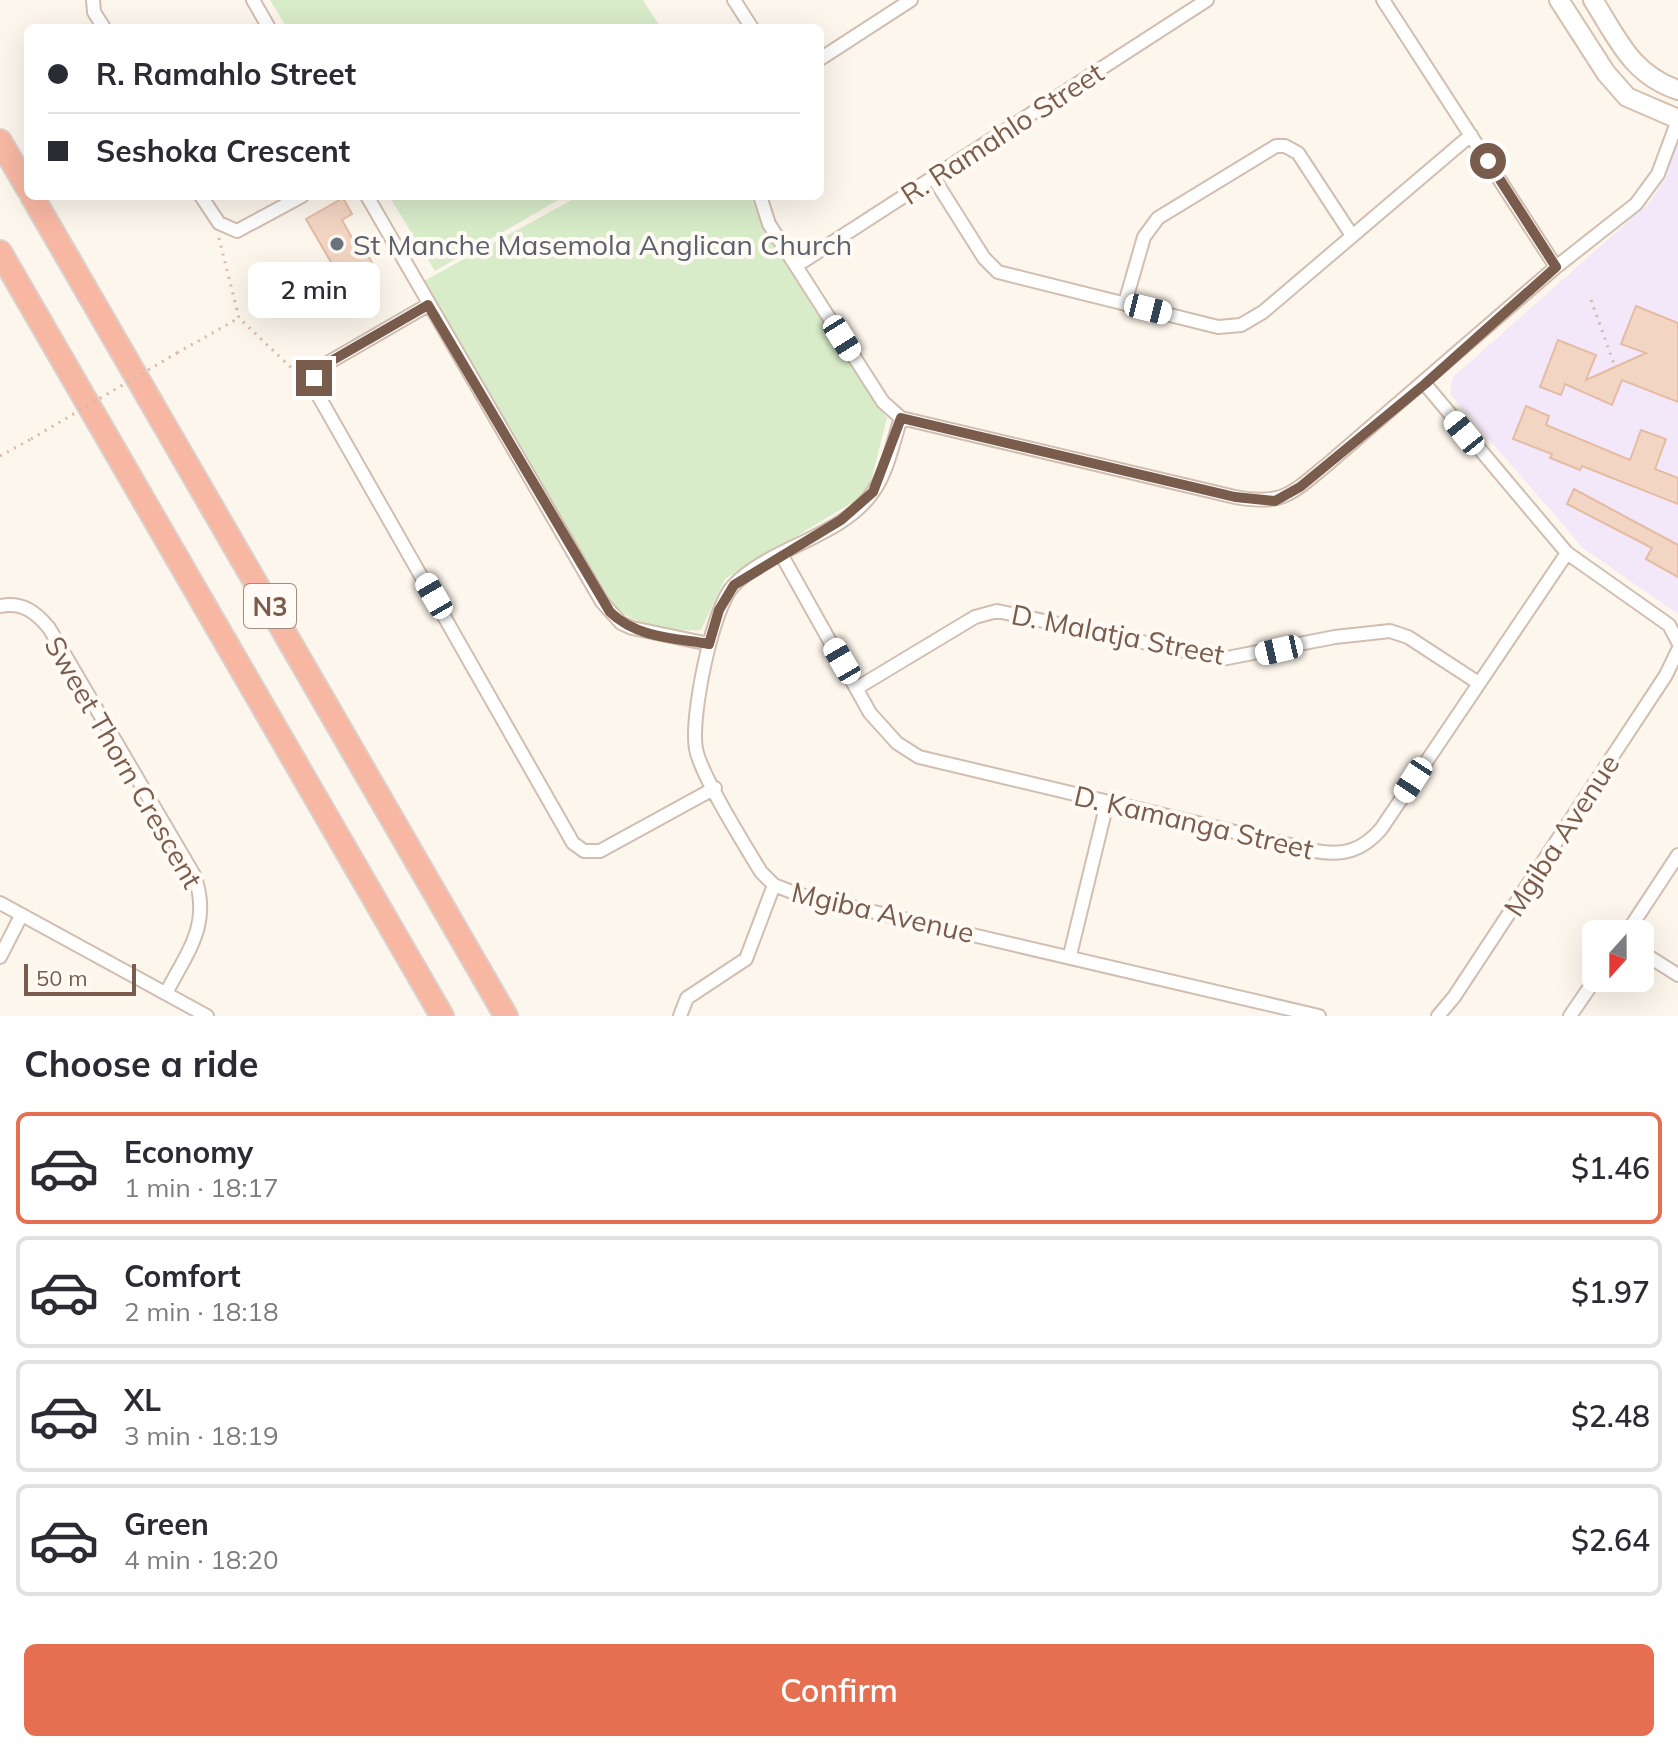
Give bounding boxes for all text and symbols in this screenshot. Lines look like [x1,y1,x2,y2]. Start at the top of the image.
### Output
street label: R. Ramahlo Street [894,54,1110,212]
text: R. Ramahlo Street [96,55,356,93]
text: Seshoka Crescent [96,132,350,170]
route start [1470,143,1506,179]
place label: St Manche Masemola Anglican Church [353,227,852,262]
marker: St Manche Masemola Anglican Church [328,235,346,253]
callout: 2 min [248,262,380,318]
text: 2 min [280,273,348,306]
car [1122,292,1174,326]
car [819,311,865,365]
route end [296,360,332,396]
car [1440,407,1488,459]
car [412,569,456,623]
road number: N3 [244,584,296,628]
street label: D. Malatja Street [1009,596,1227,672]
street label: Sweet Thorn Crescent [37,630,211,895]
car [1253,633,1305,667]
car [820,634,864,688]
street label: Mgiba Avenue [1496,747,1626,923]
car [1390,753,1436,807]
street label: D. Kamanga Street [1071,777,1317,867]
street label: Mgiba Avenue [788,874,978,950]
north arrow [1582,920,1654,992]
map controls [1582,920,1654,992]
scale bar [24,960,136,996]
text: 50 m [36,964,87,992]
text: Choose a ride [24,1041,258,1086]
icon: car [28,1132,100,1204]
text: Economy [124,1133,253,1171]
text: $1.46 [1571,1149,1650,1187]
text: 1 min · 18:17 [124,1171,279,1204]
icon: car [28,1256,100,1328]
text: Comfort [124,1257,241,1295]
text: $1.97 [1571,1273,1650,1311]
text: 2 min · 18:18 [124,1295,279,1328]
icon: car [28,1380,100,1452]
text: XL [124,1381,161,1419]
text: $2.48 [1571,1397,1650,1435]
text: 3 min · 18:19 [124,1419,279,1452]
icon: car [28,1504,100,1576]
text: Green [124,1505,209,1543]
text: $2.64 [1571,1521,1650,1559]
text: 4 min · 18:20 [124,1543,279,1576]
button: Confirm [24,1644,1654,1736]

